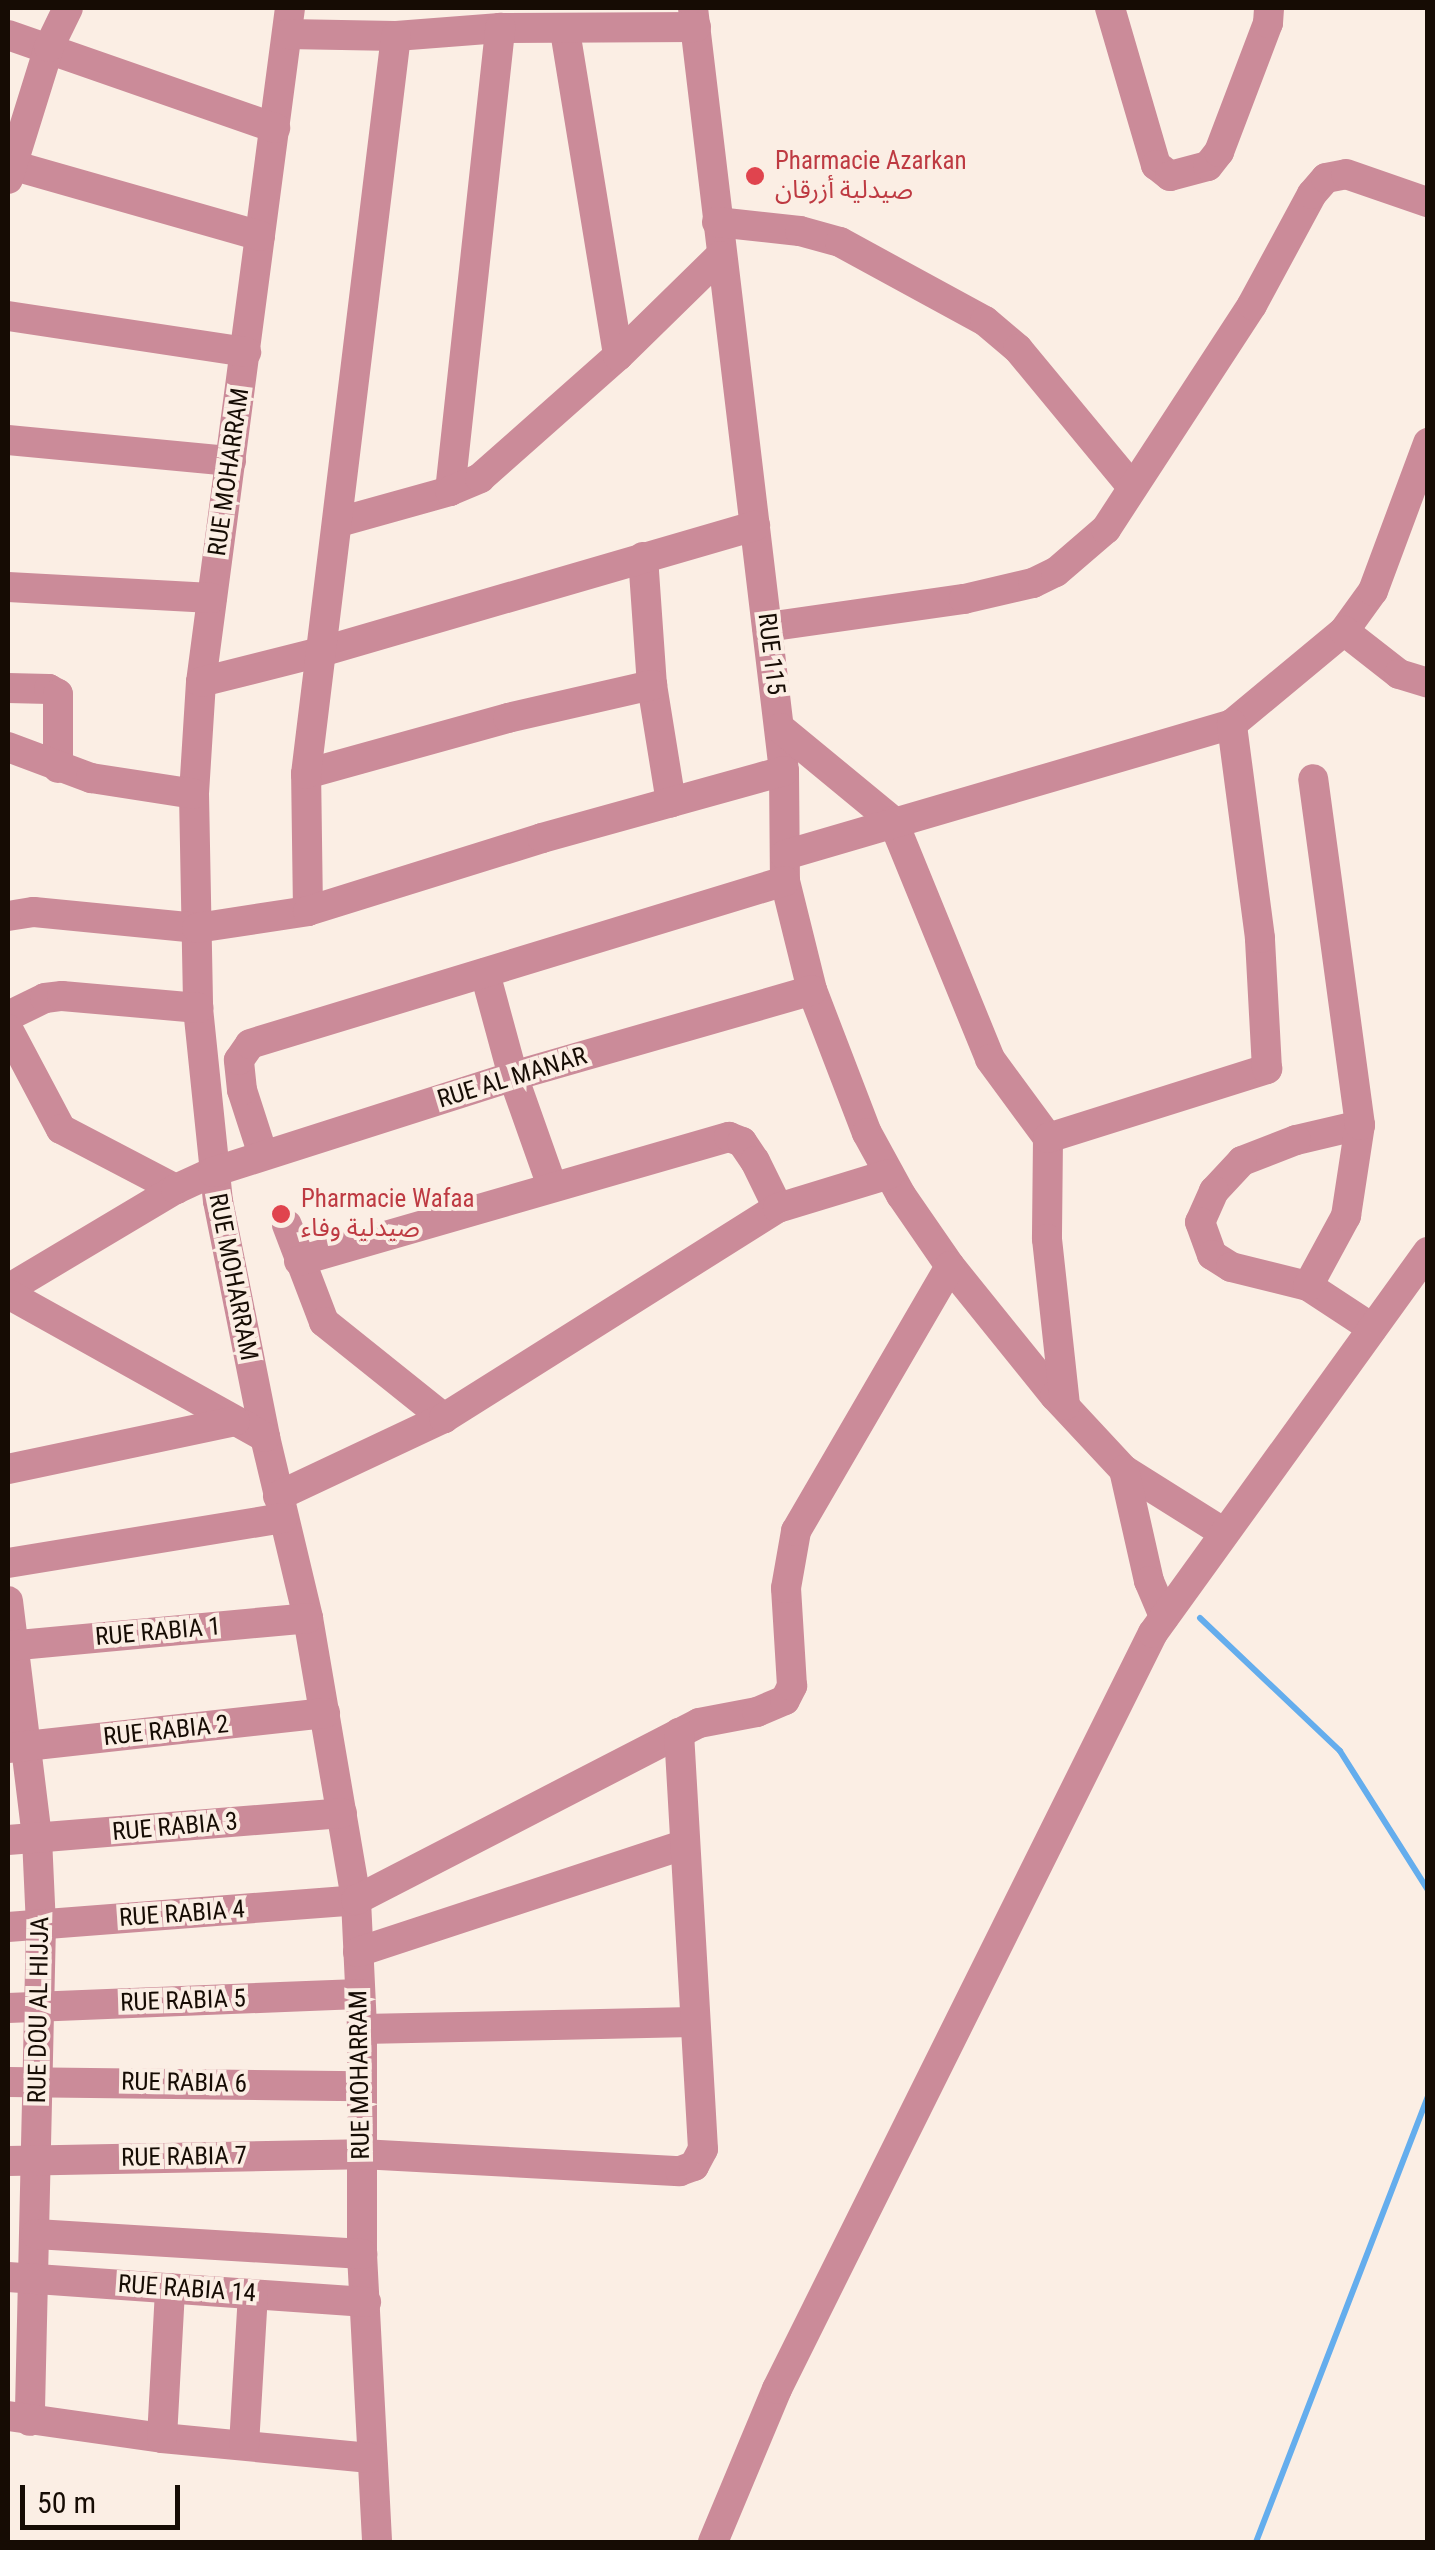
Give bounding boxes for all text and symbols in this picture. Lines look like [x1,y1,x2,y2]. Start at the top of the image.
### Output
place label: Pharmacie Azarkan صيدلية أزرقان [775,147,967,206]
marker: Pharmacie Azarkan صيدلية أزرقان [744,165,766,187]
street label: RUE MOHARRAM [202,386,256,558]
street label: RUE 115 [751,611,791,697]
street label: RUE AL MANAR [434,1041,590,1115]
place label: Pharmacie Wafaa صيدلية وفاء [301,1185,475,1244]
street label: RUE MOHARRAM [202,1191,264,1363]
marker: Pharmacie Wafaa صيدلية وفاء [270,1203,292,1225]
street label: RUE RABIA 1 [94,1612,222,1652]
street label: RUE RABIA 2 [102,1710,230,1752]
street label: RUE RABIA 3 [111,1807,239,1847]
street label: RUE RABIA 4 [118,1895,246,1933]
street label: RUE DOU AL HIJJA [22,1916,56,2104]
street label: RUE RABIA 5 [120,1984,246,2018]
street label: RUE MOHARRAM [344,1990,376,2160]
street label: RUE RABIA 6 [121,2067,247,2099]
street label: RUE RABIA 7 [121,2141,247,2173]
street label: RUE RABIA 14 [117,2269,257,2309]
scale bar [25,2465,185,2527]
text: 50 m [37,2485,96,2520]

